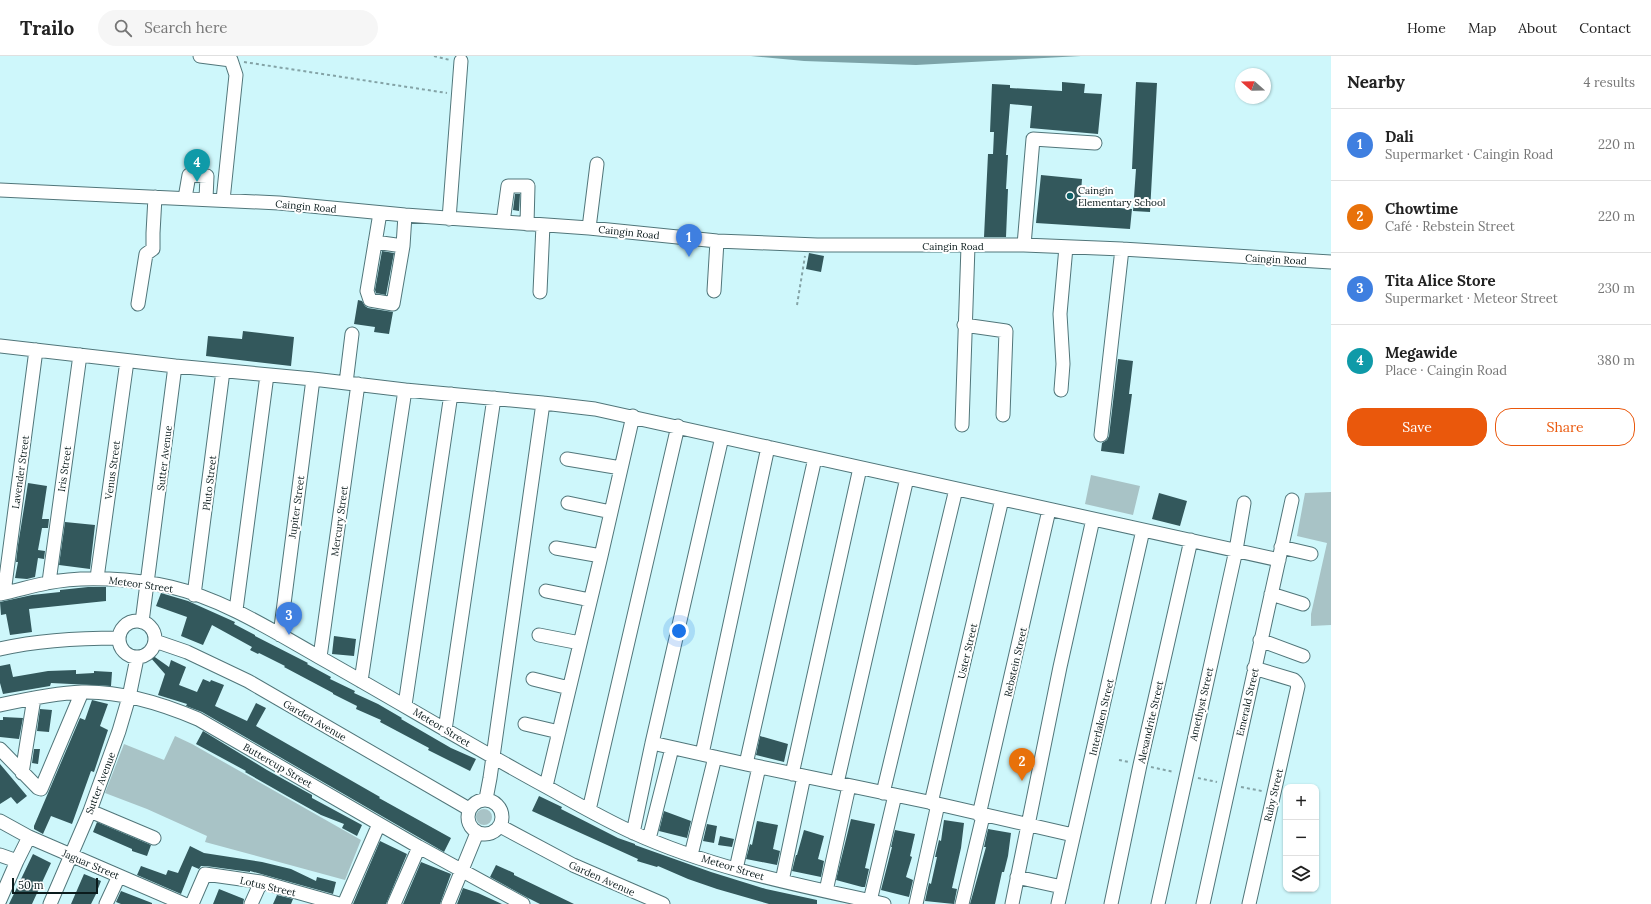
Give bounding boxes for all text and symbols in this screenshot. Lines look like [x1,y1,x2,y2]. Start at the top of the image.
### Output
search box [98,10,378,46]
text: Trailo [20,16,74,40]
icon: search [112,17,134,39]
text: Search here [144,18,227,37]
text: Home [1407,19,1446,37]
text: Map [1468,19,1496,37]
text: About [1518,19,1557,37]
text: Contact [1579,19,1631,37]
north arrow [1235,68,1271,104]
text: Nearby [1347,71,1405,93]
text: 4 results [1584,74,1635,91]
text: Dali [1385,127,1414,146]
text: 1 [1357,136,1363,153]
text: 220 m [1598,136,1635,153]
text: Supermarket · Caingin Road [1385,146,1553,163]
pin: 4 [184,149,210,182]
place label: Caingin Elementary School [1078,184,1166,209]
marker: Caingin Elementary School [1065,191,1075,201]
street label: Caingin Road [275,197,337,216]
text: Chowtime [1385,199,1458,218]
text: 2 [1357,208,1363,225]
text: 220 m [1598,208,1635,225]
text: Café · Rebstein Street [1385,218,1515,235]
street label: Caingin Road [598,223,660,242]
pin: 1 [676,224,702,257]
street label: Caingin Road [922,240,984,253]
street label: Caingin Road [1245,251,1307,268]
text: Tita Alice Store [1385,271,1496,290]
text: 3 [1356,280,1364,297]
text: 230 m [1598,280,1635,297]
text: Supermarket · Meteor Street [1385,290,1558,307]
text: Megawide [1385,343,1457,362]
text: 4 [1356,352,1364,369]
text: 380 m [1597,352,1635,369]
text: Place · Caingin Road [1385,362,1507,379]
button: Save [1347,408,1487,446]
button: Share [1495,408,1635,446]
street label: Sutter Avenue [154,424,175,491]
street label: Lavender Street [9,434,32,510]
street label: Venus Street [102,440,123,501]
street label: Iris Street [55,445,74,493]
street label: Pluto Street [200,455,219,511]
street label: Jupiter Street [286,475,307,540]
street label: Mercury Street [328,485,351,557]
street label: Meteor Street [108,574,174,595]
pin: 3 [276,602,302,635]
your location [669,621,689,641]
street label: Uster Street [955,622,980,680]
street label: Rebstein Street [1001,626,1030,698]
street label: Amethyst Street [1186,666,1216,743]
street label: Emerald Street [1233,667,1262,738]
street label: Interlaken Street [1086,677,1117,757]
street label: Alexandrite Street [1134,679,1166,766]
street label: Garden Avenue [281,697,349,744]
street label: Meteor Street [411,705,473,750]
street label: Buttercup Street [241,740,315,791]
pin: 2 [1009,748,1035,781]
street label: Sutter Avenue [83,750,119,816]
street label: Ruby Street [1261,767,1286,823]
map controls [1283,784,1319,892]
button: + [1283,784,1319,820]
button: − [1283,820,1319,856]
street label: Jaguar Street [59,846,121,882]
street label: Meteor Street [700,852,766,883]
button: layers [1283,856,1319,892]
street label: Garden Avenue [567,858,637,899]
street label: Lotus Street [239,874,297,899]
scale bar [12,876,98,895]
text: 50 m [18,878,44,892]

